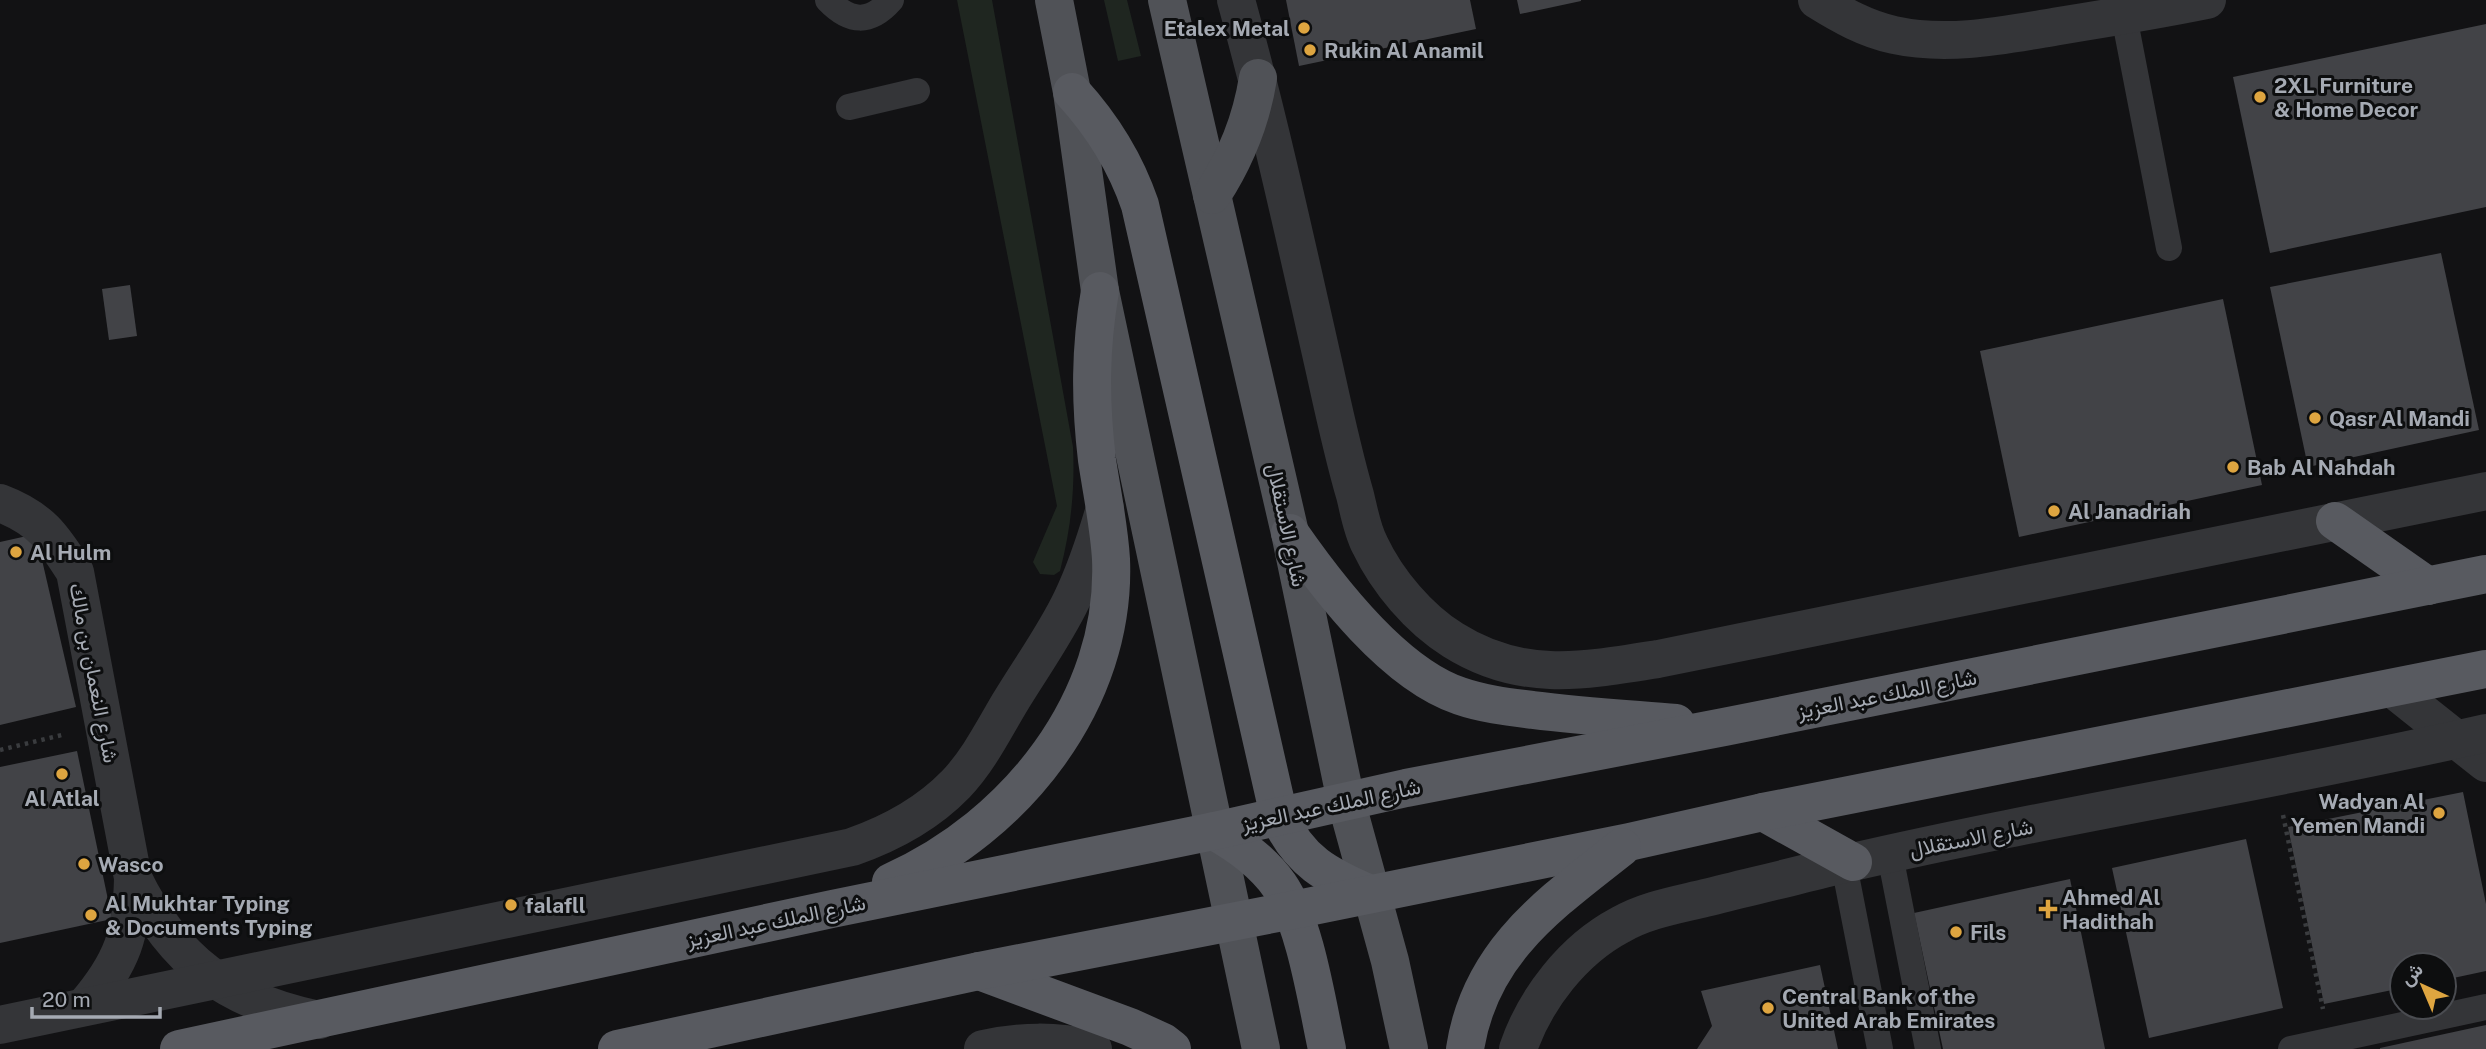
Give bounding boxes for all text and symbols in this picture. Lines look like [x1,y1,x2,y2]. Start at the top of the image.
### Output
place label: Etalex Metal [1164,16,1290,41]
marker: Etalex Metal [1296,20,1312,36]
place label: Rukin Al Anamil [1324,38,1484,63]
marker: Rukin Al Anamil [1302,42,1318,58]
place label: 2XL Furniture & Home Decor [2274,73,2419,122]
marker: 2XL Furniture & Home Decor [2252,89,2268,105]
place label: Qasr Al Mandi [2329,406,2470,431]
marker: Qasr Al Mandi [2307,410,2323,426]
place label: Bab Al Nahdah [2247,455,2395,480]
marker: Bab Al Nahdah [2225,459,2241,475]
street label: شارع الاستقلال [1260,461,1312,589]
place label: Al Janadriah [2068,499,2191,524]
marker: Al Janadriah [2046,503,2062,519]
place label: Al Hulm [30,540,111,565]
marker: Al Hulm [8,544,24,560]
street label: شارع النعمان بن مالك [62,581,124,765]
street label: شارع الملك عبد العزيز [1794,664,1979,726]
marker: Al Atlal [54,766,70,782]
street label: شارع الملك عبد العزيز [1238,774,1423,838]
place label: Al Atlal [24,786,100,811]
place label: Wadyan Al Yemen Mandi [2291,789,2425,838]
marker: Wadyan Al Yemen Mandi [2431,805,2447,821]
street label: شارع الاستقلال [1907,814,2035,864]
place label: Wasco [98,852,164,877]
marker: Wasco [76,856,92,872]
place label: Ahmed Al Hadithah [2062,885,2160,934]
street label: شارع الملك عبد العزيز [683,890,868,954]
place label: Al Mukhtar Typing & Documents Typing [105,891,312,940]
place label: falafll [525,893,586,918]
marker: falafll [503,897,519,913]
marker: Ahmed Al Hadithah [2040,901,2056,917]
marker: Al Mukhtar Typing & Documents Typing [83,907,99,923]
place label: Fils [1970,920,2006,945]
marker: Fils [1948,924,1964,940]
north arrow [2388,951,2458,1021]
text: ش [2395,958,2428,990]
scale bar [32,976,159,1020]
place label: Central Bank of the United Arab Emirates [1782,984,1995,1033]
text: 20 m [42,987,91,1012]
marker: Central Bank of the United Arab Emirates [1760,1000,1776,1016]

